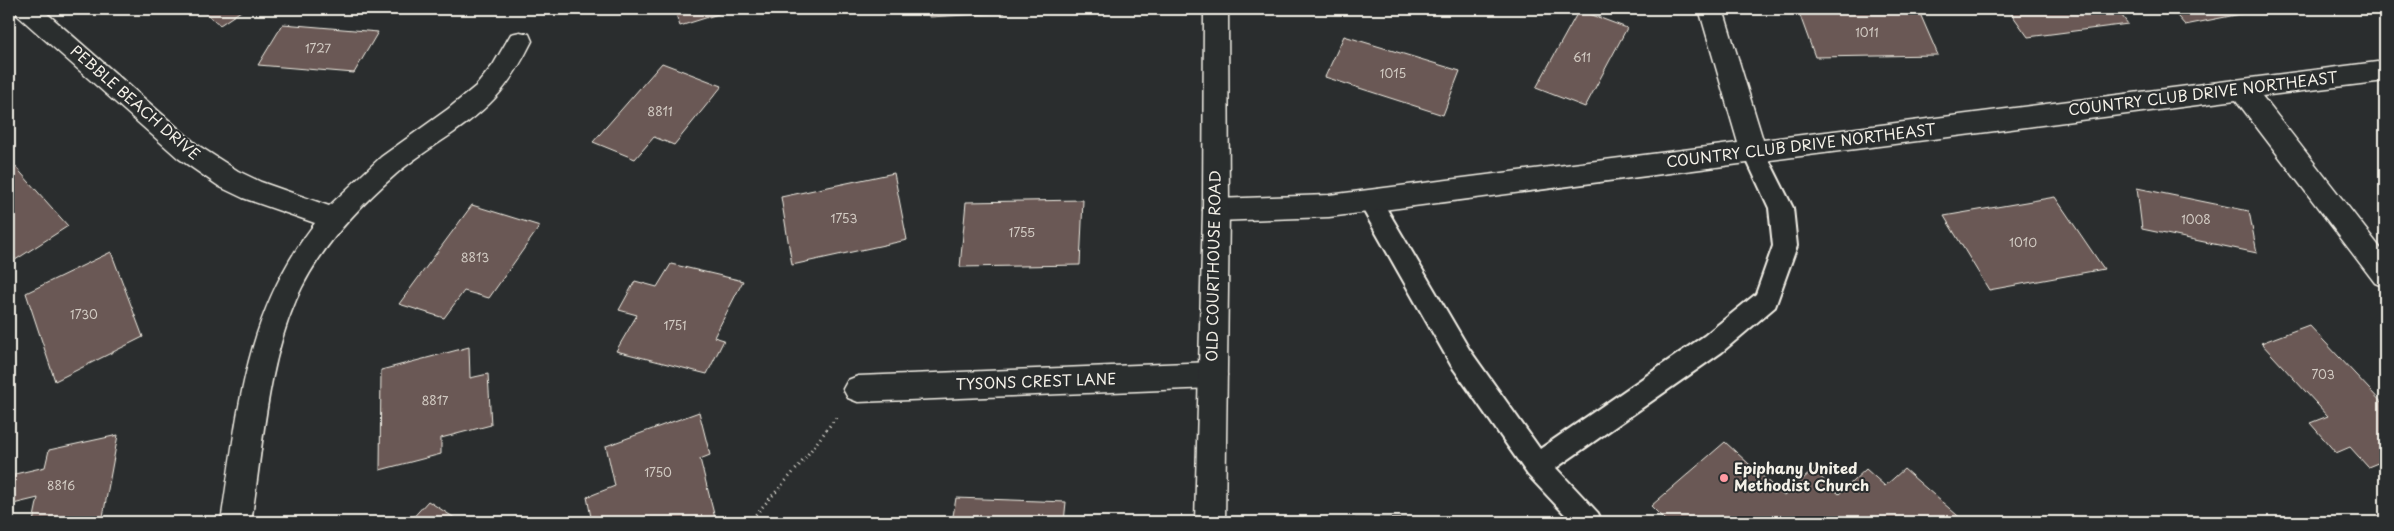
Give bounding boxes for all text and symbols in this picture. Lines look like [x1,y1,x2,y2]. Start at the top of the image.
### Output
house number: 1011 [1855,23,1879,41]
street label: PEBBLE BEACH DRIVE [66,39,206,165]
house number: 1727 [305,39,331,57]
house number: 611 [1573,48,1591,66]
house number: 1015 [1380,64,1406,82]
street label: COUNTRY CLUB DRIVE NORTHEAST [2067,64,2340,120]
house number: 8811 [647,102,673,120]
street label: COUNTRY CLUB DRIVE NORTHEAST [1665,116,1938,172]
street label: OLD COURTHOUSE ROAD [1199,170,1226,362]
house number: 1753 [831,209,857,227]
house number: 1008 [2181,210,2211,228]
house number: 1755 [1009,223,1035,241]
house number: 1010 [2009,233,2037,251]
house number: 8813 [461,248,489,266]
house number: 1730 [70,305,98,323]
house number: 1751 [663,316,687,334]
house number: 703 [2311,365,2335,383]
street label: TYSONS CREST LANE [955,366,1117,395]
house number: 8817 [421,391,449,409]
place label: Epiphany United Methodist Church [1734,456,1869,496]
house number: 1750 [644,463,672,481]
marker: Epiphany United Methodist Church [1718,472,1730,484]
house number: 8816 [47,476,75,494]

